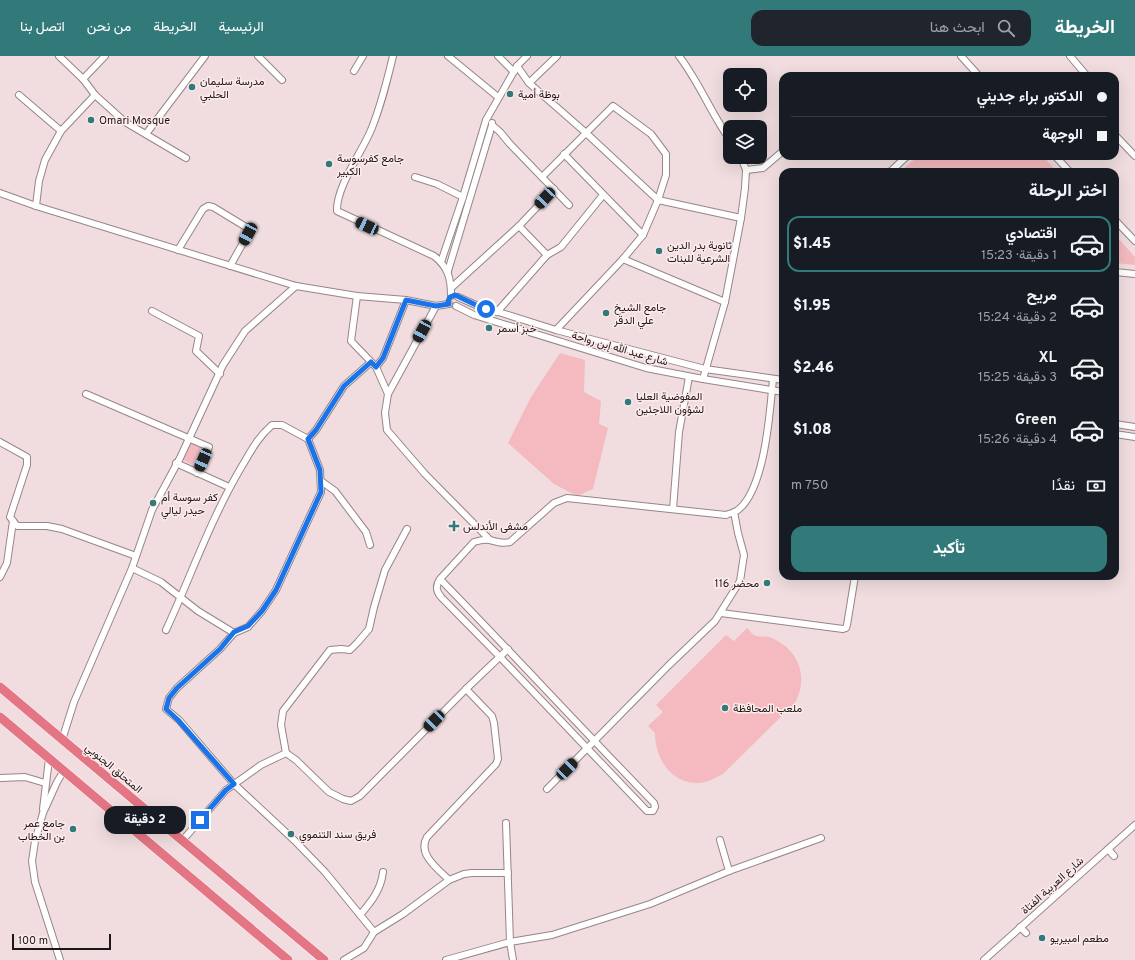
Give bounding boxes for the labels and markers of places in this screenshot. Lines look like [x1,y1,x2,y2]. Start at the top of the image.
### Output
place label: مدرسة سليمان الحلبي [200,75,265,104]
marker: مدرسة سليمان الحلبي [187,82,197,92]
place label: بوظة أمية [518,88,560,102]
marker: بوظة أمية [505,89,515,99]
place label: Omari Mosque [99,114,170,128]
marker: Omari Mosque [86,115,96,125]
place label: جامع كفرسوسة الكبير [336,152,404,179]
marker: جامع كفرسوسة الكبير [324,159,334,169]
place label: ثانوية بدر الدين الشرعية للبنات [667,239,732,266]
marker: ثانوية بدر الدين الشرعية للبنات [654,246,664,256]
place label: جامع الشيخ علي الدقر [613,301,666,330]
marker: جامع الشيخ علي الدقر [601,308,611,318]
place label: خبز أسمر [496,322,537,336]
marker: خبز أسمر [484,323,494,333]
place label: المفوضية العليا لشؤون اللاجئين [636,390,704,417]
marker: المفوضية العليا لشؤون اللاجئين [623,397,633,407]
place label: كفر سوسة أم حيدر ليالي [161,491,218,520]
marker: كفر سوسة أم حيدر ليالي [148,498,158,508]
marker: مشفى الأندلس [448,520,460,532]
place label: مشفى الأندلس [463,520,528,534]
place label: محضر 116 [715,577,759,591]
marker: محضر 116 [762,578,772,588]
place label: ملعب المحافظة [733,702,802,716]
marker: ملعب المحافظة [720,703,730,713]
place label: جامع عمر بن الخطاب [18,817,65,844]
marker: جامع عمر بن الخطاب [68,824,78,834]
place label: فريق سند التنموي [299,828,376,844]
marker: فريق سند التنموي [286,829,296,839]
place label: مطعم امبيريو [1050,932,1109,946]
marker: مطعم امبيريو [1037,933,1047,943]

